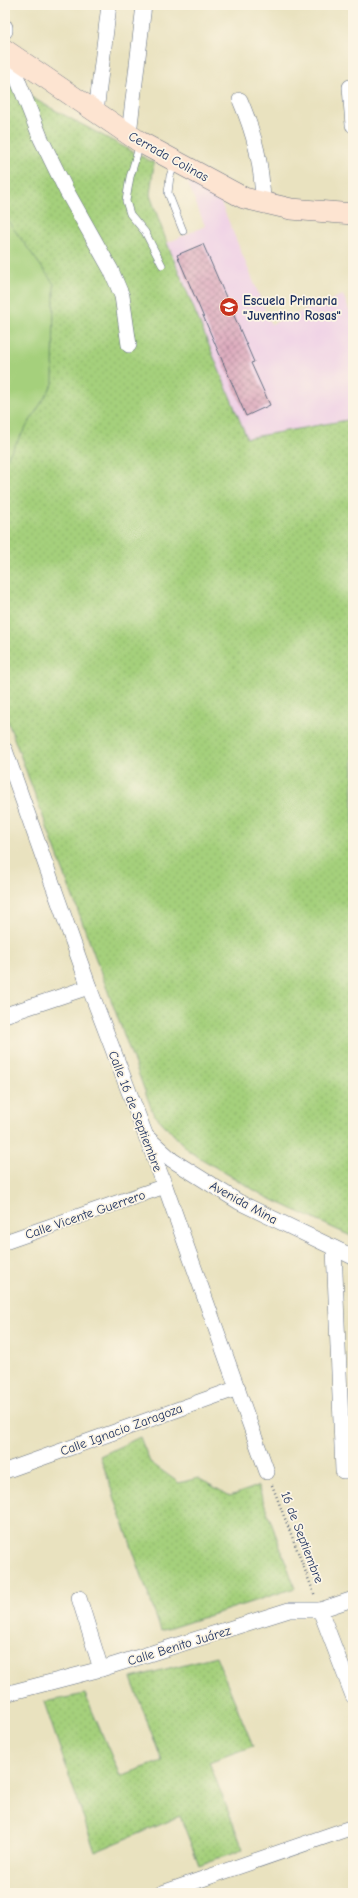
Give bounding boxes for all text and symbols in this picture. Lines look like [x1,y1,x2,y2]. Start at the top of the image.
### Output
street label: Cerrada Colinas [126,128,211,185]
place label: Escuela Primaria "Juventino Rosas" [243,293,341,323]
school or university icon: Escuela Primaria "Juventino Rosas" [218,296,240,318]
street label: Calle 16 de Septiembre [106,1049,166,1174]
street label: Avenida Mina [207,1178,280,1227]
street label: Calle Vicente Guerrero [23,1187,147,1242]
street label: Calle Ignacio Zaragoza [58,1400,184,1459]
street label: 16 de Septiembre [278,1489,327,1586]
street label: Calle Benito Juárez [126,1623,233,1668]

